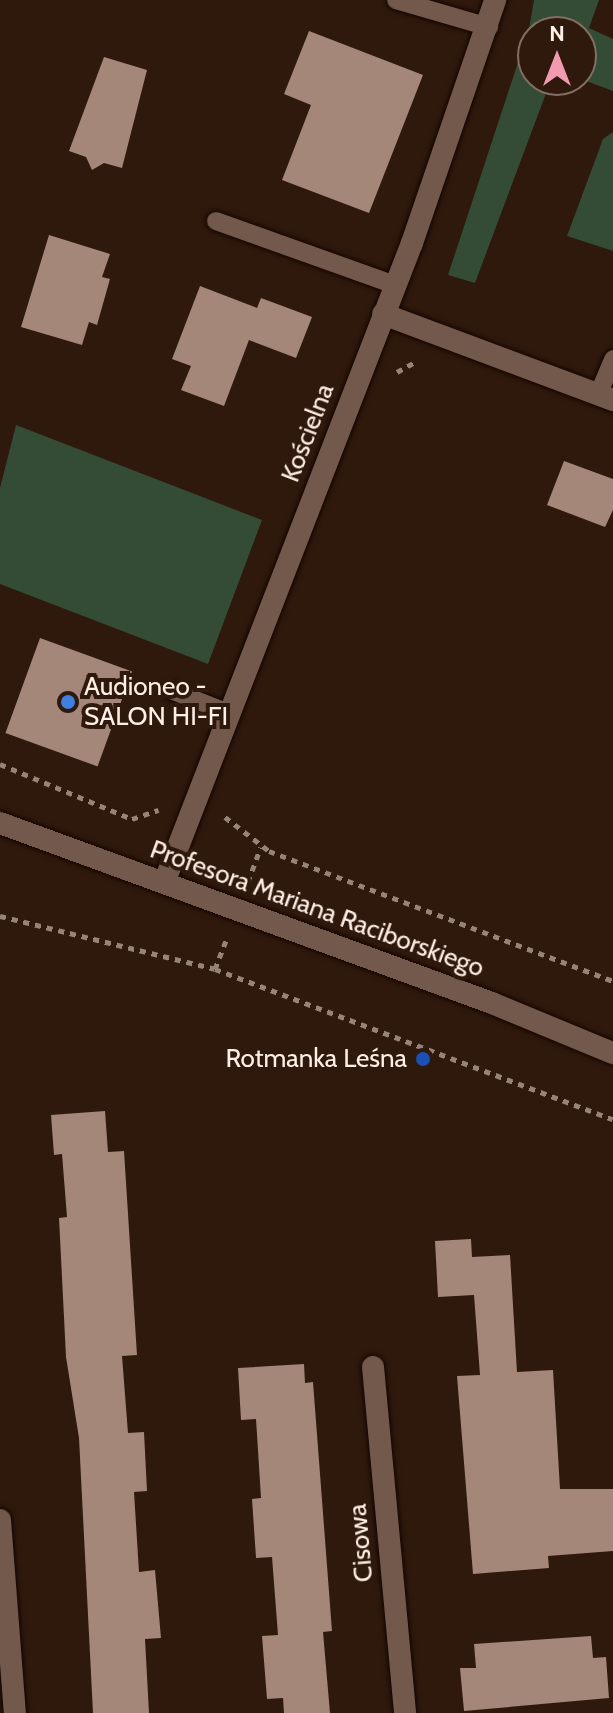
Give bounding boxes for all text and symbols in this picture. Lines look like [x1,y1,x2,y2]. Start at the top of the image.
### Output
north arrow [517,16,597,96]
text: N [549,20,565,47]
street label: Kościelna [275,379,341,487]
place label: Audioneo - SALON HI-FI [84,671,228,732]
marker: Audioneo - SALON HI-FI [59,693,77,711]
street label: Profesora Mariana Raciborskiego [146,834,488,984]
place label: Rotmanka Leśna [225,1043,407,1075]
marker: Rotmanka Leśna [414,1050,432,1068]
street label: Cisowa [342,1503,380,1583]

